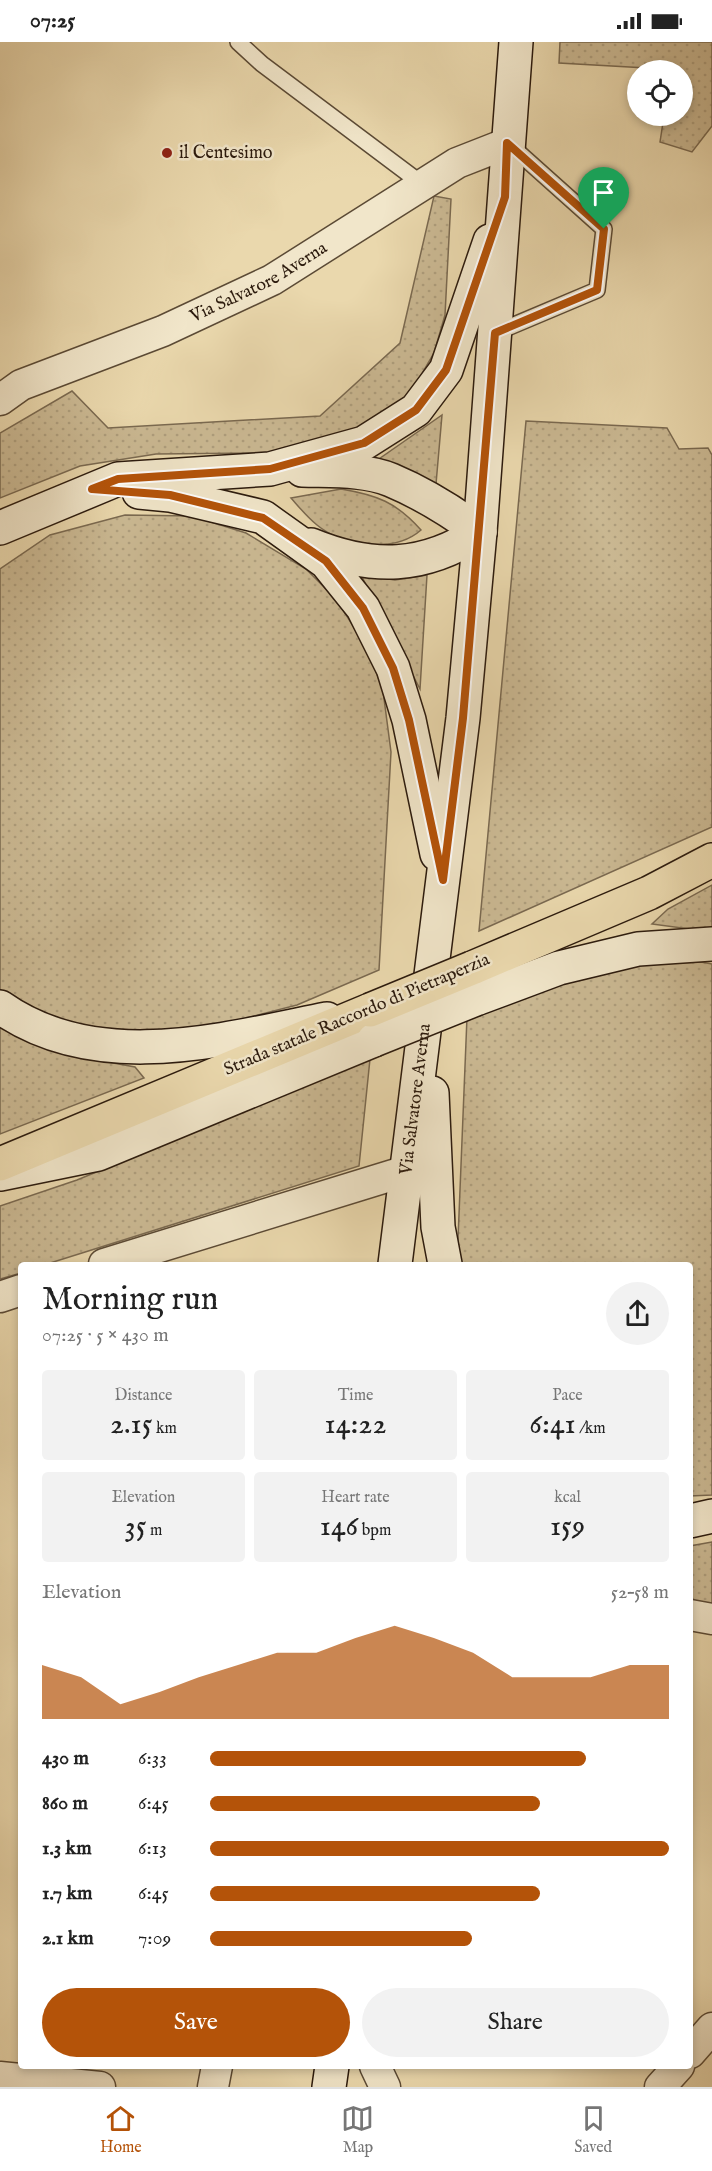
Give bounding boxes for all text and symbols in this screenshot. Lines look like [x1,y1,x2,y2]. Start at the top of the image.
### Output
text: 07:25 [30,7,75,35]
map controls [627,60,693,126]
button: locate [627,60,693,126]
place label: il Centesimo [179,142,273,165]
marker: il Centesimo [160,146,174,160]
pin [578,167,629,229]
icon: arrive [587,176,620,209]
street label: Via Salvatore Averna [185,236,332,329]
street label: Strada statale Raccordo di Pietraperzia [221,948,494,1082]
street label: Via Salvatore Averna [395,1022,436,1177]
text: Morning run [42,1279,218,1321]
button: share [606,1282,669,1345]
text: 07:25 · 5 × 430 m [42,1323,169,1348]
text: Distance [115,1386,172,1406]
text: Time [338,1386,373,1406]
text: Pace [552,1386,583,1406]
text: 2.15 [110,1406,153,1444]
text: 14:22 [325,1406,386,1444]
text: 6:41 [529,1406,576,1444]
text: km [153,1419,177,1439]
text: /km [576,1419,606,1439]
text: Elevation [112,1488,175,1508]
text: Heart rate [321,1488,390,1508]
text: kcal [554,1488,581,1508]
text: 35 [125,1508,147,1546]
text: 146 [320,1508,358,1546]
text: 159 [550,1508,585,1546]
text: m [147,1521,162,1541]
text: bpm [358,1521,391,1541]
text: Elevation [42,1580,121,1605]
text: 52–58 m [611,1580,669,1605]
text: 430 m [42,1746,89,1771]
text: 6:33 [138,1746,167,1771]
text: 860 m [42,1791,88,1816]
text: 6:45 [138,1791,169,1816]
text: 1.3 km [42,1836,92,1861]
text: 6:13 [138,1836,167,1861]
text: 1.7 km [42,1881,93,1906]
text: 6:45 [138,1881,169,1906]
text: 2.1 km [42,1926,94,1951]
text: 7:09 [138,1926,171,1951]
button: Save [42,1988,350,2057]
button: Share [362,1988,669,2057]
tab: Home [100,2102,142,2158]
tab: Map [341,2102,374,2158]
tab: Saved [574,2102,612,2158]

